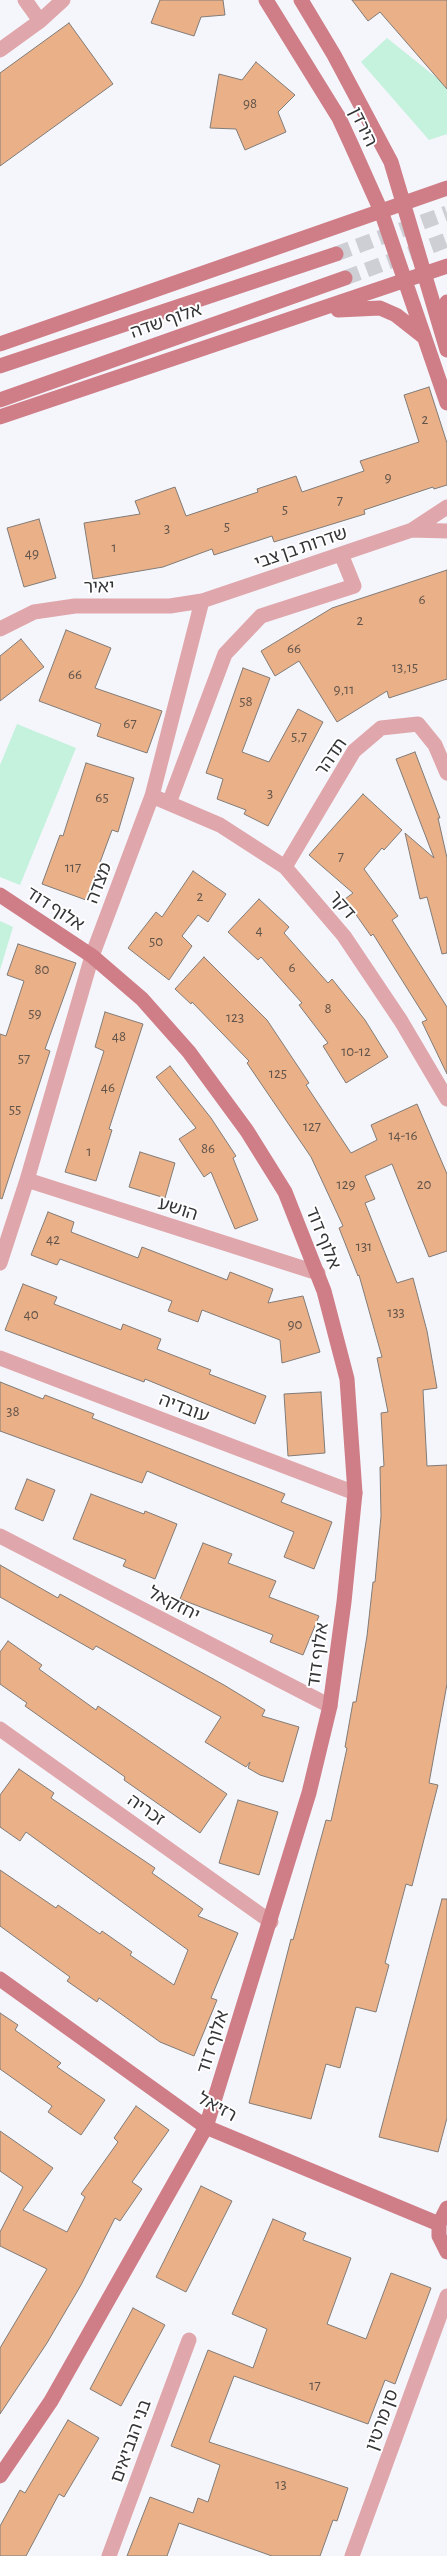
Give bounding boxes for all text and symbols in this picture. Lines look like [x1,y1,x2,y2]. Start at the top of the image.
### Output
house number: 98 [243,94,257,112]
street label: הירדן [344,104,382,150]
street label: אלוף שדה [127,299,205,343]
house number: 2 [422,410,428,428]
house number: 9 [384,468,392,486]
house number: 7 [337,491,343,509]
house number: 5 [282,500,288,518]
house number: 5 [224,517,230,535]
house number: 3 [164,519,170,537]
street label: שדרות בן צבי [252,522,350,574]
house number: 1 [111,538,117,556]
house number: 49 [25,544,39,562]
street label: יאיר [83,576,115,598]
house number: 6 [418,590,426,608]
house number: 2 [357,611,363,629]
house number: 66 [287,639,301,657]
house number: 13,15 [392,658,418,676]
house number: 66 [68,665,82,683]
house number: 9,11 [334,680,354,698]
house number: 58 [239,692,253,710]
house number: 67 [123,714,137,732]
house number: 5,7 [291,727,307,745]
street label: תדהר [310,734,352,780]
house number: 3 [267,784,273,802]
house number: 65 [95,788,109,806]
house number: 7 [338,847,344,865]
house number: 117 [65,858,81,876]
street label: מצדה [81,859,117,907]
street label: אלוף דוד [22,882,88,936]
street label: דקר [324,886,360,924]
house number: 2 [197,887,203,905]
house number: 4 [255,921,263,939]
house number: 50 [149,932,163,950]
house number: 6 [288,958,296,976]
house number: 80 [34,960,50,978]
house number: 8 [324,999,332,1017]
house number: 59 [28,1004,42,1022]
house number: 123 [226,1008,244,1026]
house number: 48 [112,1027,126,1045]
house number: 10-12 [341,1042,371,1060]
house number: 57 [18,1049,30,1067]
house number: 125 [269,1064,287,1082]
house number: 46 [101,1078,115,1096]
house number: 55 [9,1100,21,1118]
house number: 127 [303,1117,321,1135]
house number: 14-16 [388,1126,418,1144]
house number: 86 [201,1139,215,1157]
house number: 1 [86,1142,92,1160]
house number: 129 [336,1175,356,1193]
house number: 20 [417,1175,431,1193]
street label: הושע [155,1192,201,1226]
street label: אלוף דוד [301,1204,345,1272]
house number: 42 [46,1230,60,1248]
house number: 131 [356,1237,372,1255]
house number: 133 [387,1303,405,1321]
house number: 40 [23,1305,39,1323]
house number: 90 [288,1315,302,1333]
street label: עובדיה [156,1389,212,1427]
house number: 38 [6,1402,20,1420]
street label: יחזקאל [145,1582,203,1626]
street label: אלוף דוד [303,1621,333,1689]
street label: זכריה [123,1789,169,1831]
street label: אלוף דוד [193,2008,233,2076]
street label: רזיאל [194,2088,240,2126]
house number: 17 [309,2376,321,2394]
street label: סן מרטין [361,2386,403,2454]
street label: בני הנביאים [106,2396,156,2486]
house number: 13 [275,2475,287,2493]

